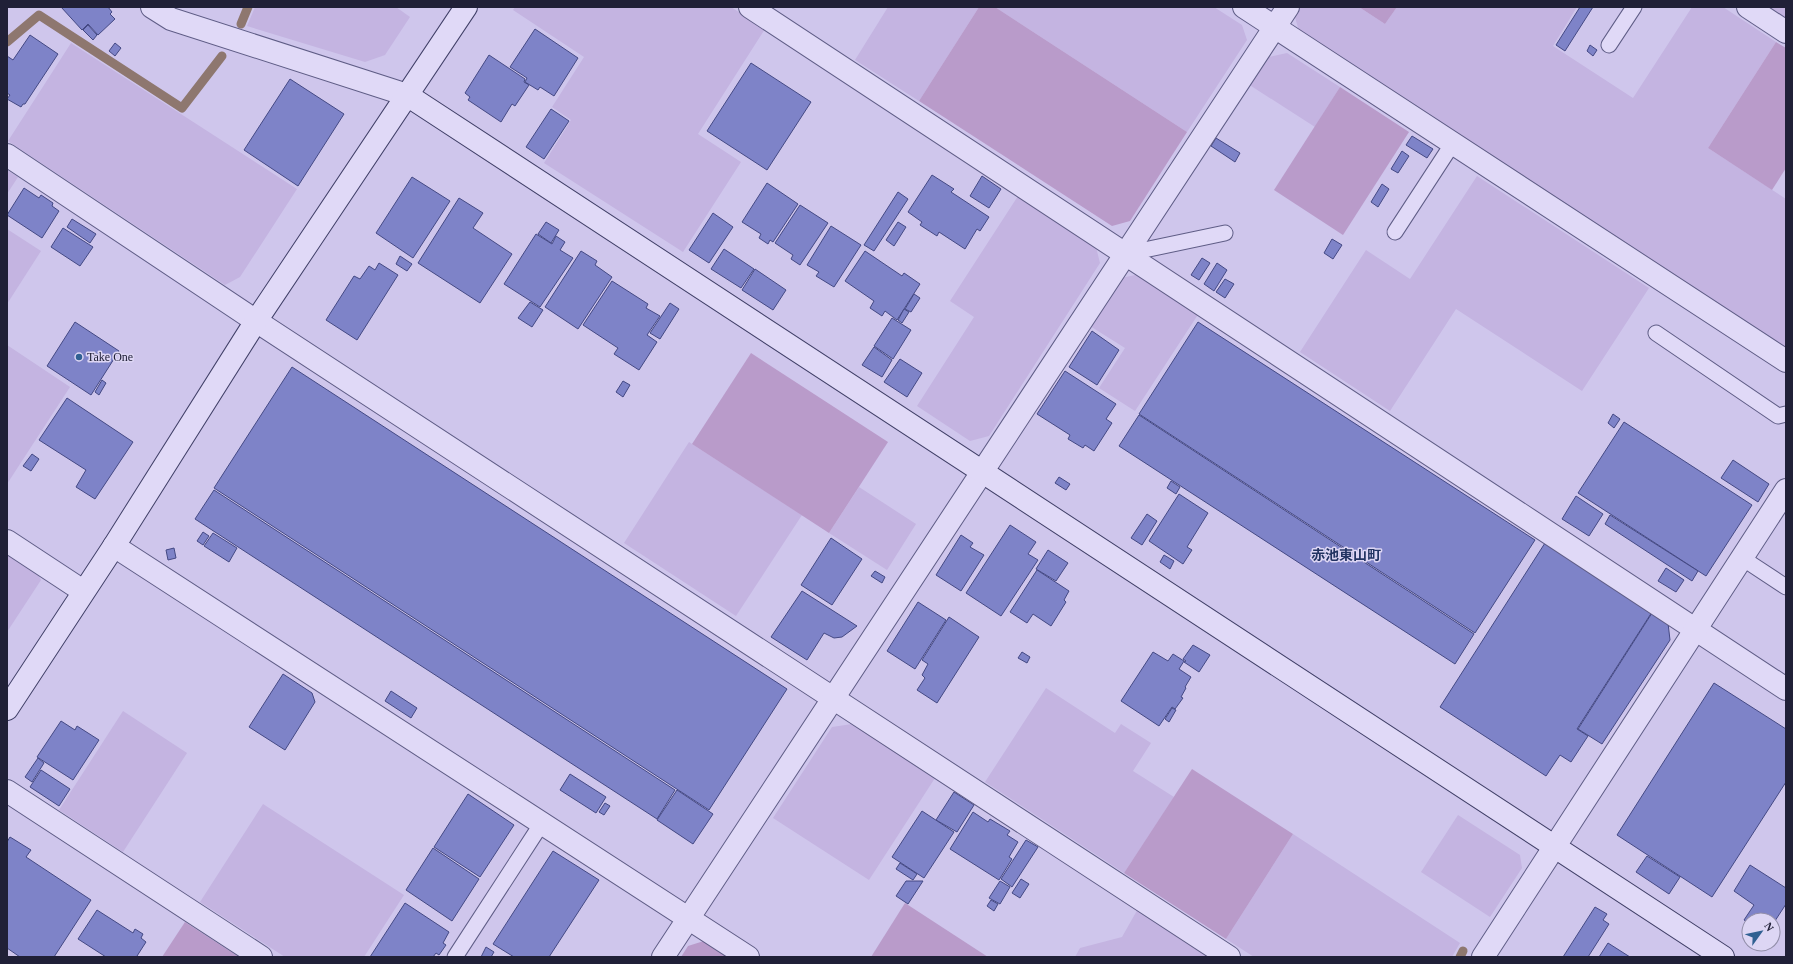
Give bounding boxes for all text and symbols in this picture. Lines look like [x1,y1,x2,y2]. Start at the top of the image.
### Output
place label: Take One [87,350,133,364]
marker: Take One [74,352,84,362]
district label: 赤池東山町 [1311,548,1381,563]
north arrow [1741,912,1781,952]
text: N [1762,920,1777,933]

